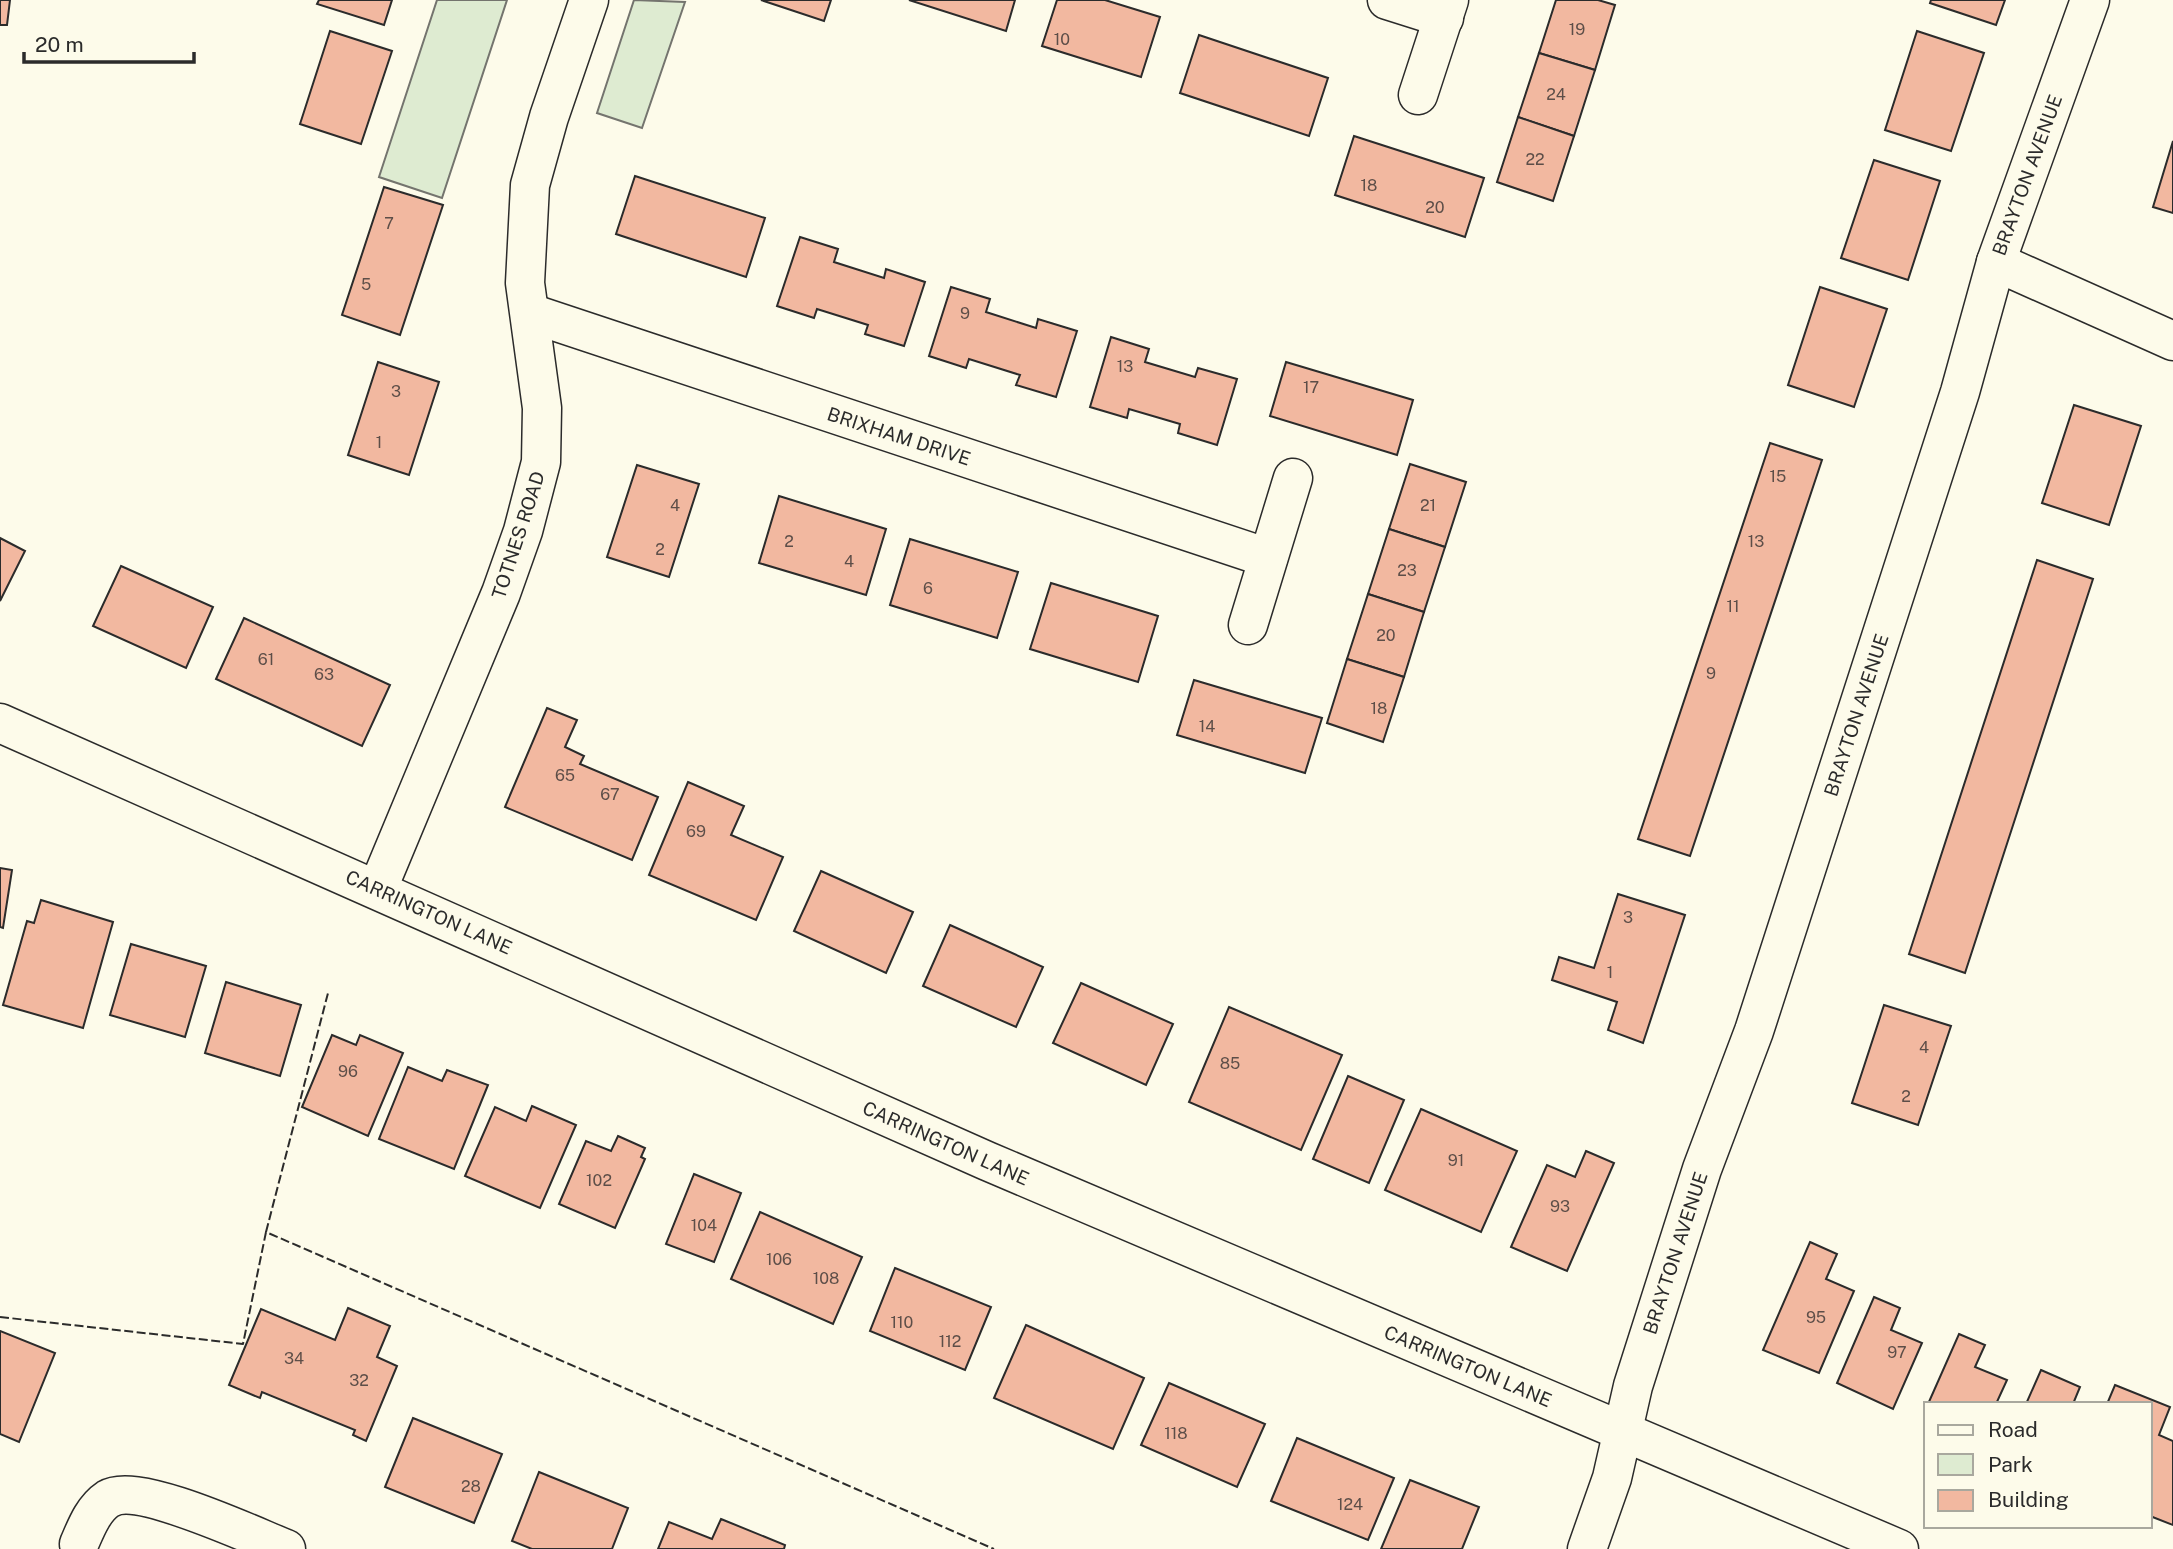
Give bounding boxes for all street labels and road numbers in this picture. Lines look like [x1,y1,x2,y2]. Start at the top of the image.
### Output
street label: BRAYTON AVENUE [1988,92,2066,258]
street label: BRIXHAM DRIVE [824,402,974,470]
street label: TOTNES ROAD [487,468,549,602]
street label: BRAYTON AVENUE [1819,631,1893,799]
street label: CARRINGTON LANE [342,865,516,959]
street label: CARRINGTON LANE [859,1096,1033,1190]
street label: BRAYTON AVENUE [1638,1169,1712,1337]
street label: CARRINGTON LANE [1381,1321,1555,1411]

